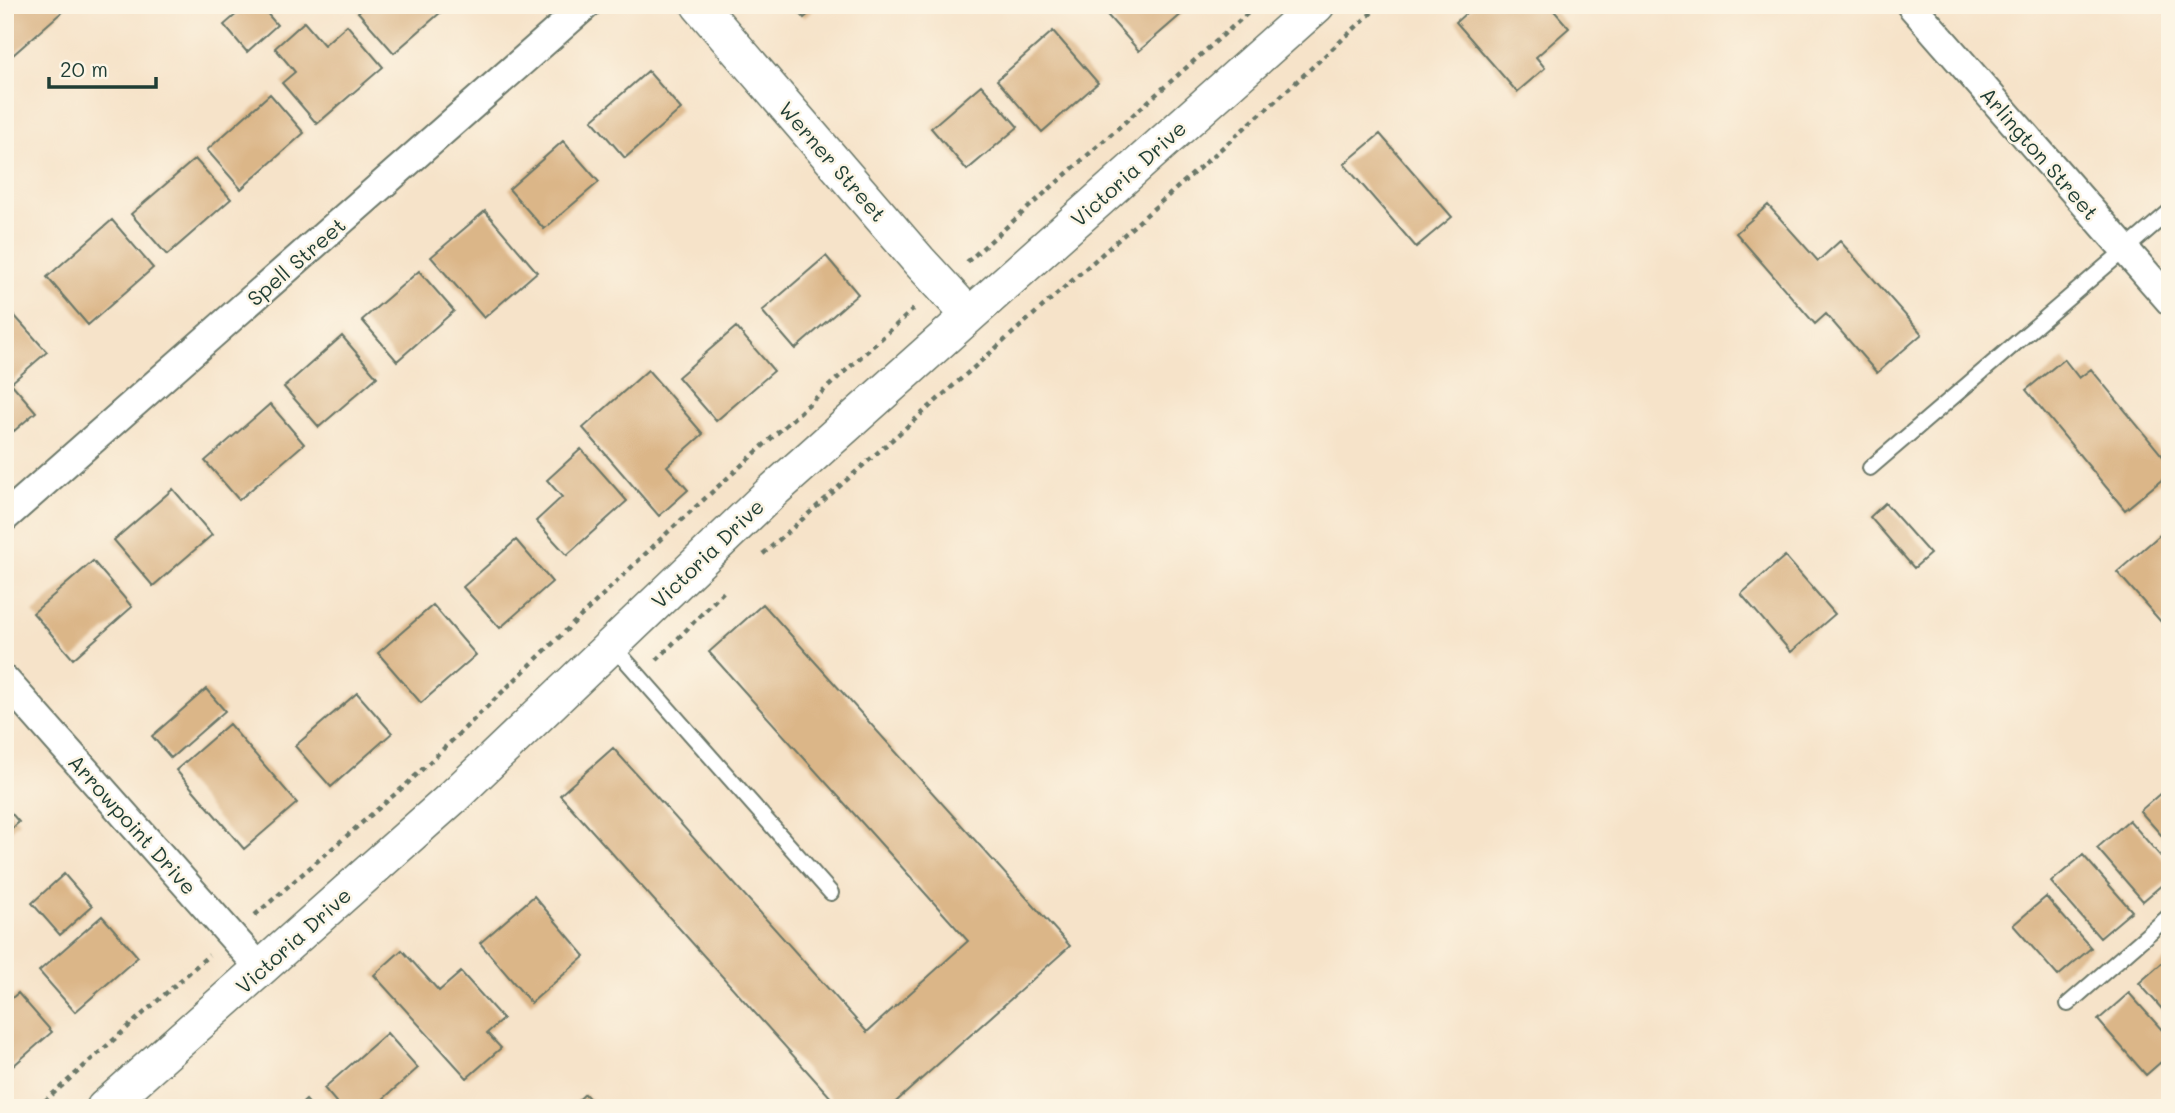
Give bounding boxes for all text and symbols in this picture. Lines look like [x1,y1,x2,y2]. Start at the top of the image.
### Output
scale bar [49,46,156,90]
text: 20 m [60,55,108,82]
street label: Arlington Street [1975,81,2105,225]
street label: Werner Street [773,95,893,227]
street label: Victoria Drive [1065,114,1191,232]
street label: Spell Street [241,211,351,311]
street label: Victoria Drive [645,492,769,614]
street label: Arrowpoint Drive [63,748,203,900]
street label: Victoria Drive [230,881,356,999]

